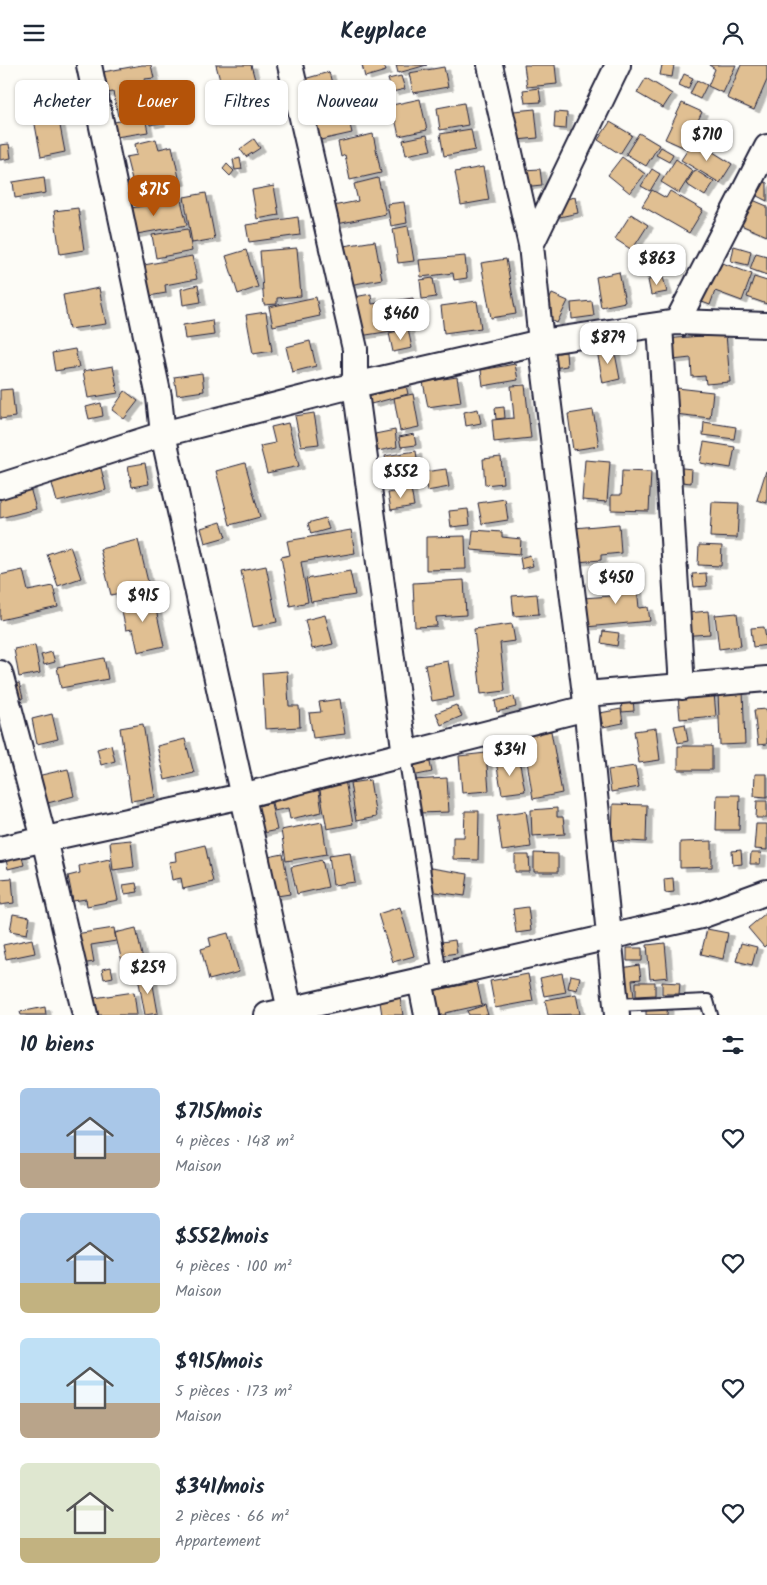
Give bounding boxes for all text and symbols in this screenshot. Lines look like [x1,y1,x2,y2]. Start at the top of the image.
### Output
text: Keyplace [341,15,426,50]
icon: menu [20,19,48,47]
icon: person [719,19,747,47]
chip: Acheter [15,80,109,125]
chip: Louer [119,80,195,125]
chip: Filtres [205,80,288,125]
chip: Nouveau [298,80,396,125]
pin: $710 [677,119,737,162]
text: $710 [692,123,722,148]
pin: $715 [124,175,184,217]
text: $715 [139,178,169,203]
pin: $863 [627,243,687,286]
text: $863 [639,247,675,272]
pin: $460 [371,299,431,341]
text: $460 [383,302,419,327]
pin: $879 [578,323,638,365]
text: $879 [591,326,625,351]
pin: $552 [371,457,431,499]
text: $552 [384,460,419,485]
pin: $450 [586,563,646,605]
text: $450 [599,566,633,591]
pin: $915 [113,581,173,623]
text: $915 [128,584,158,609]
pin: $341 [480,735,540,777]
text: $341 [494,738,526,763]
pin: $259 [118,953,178,995]
text: $259 [131,956,166,981]
text: 10 biens [20,1029,94,1062]
icon: filters [719,1031,747,1059]
text: $715/mois [175,1096,262,1129]
icon: home [60,1108,120,1168]
icon: heart [719,1124,747,1152]
text: 4 pièces · 148 m² [175,1129,294,1154]
text: Maison [175,1154,222,1179]
text: $552/mois [175,1221,269,1254]
icon: home [60,1233,120,1293]
icon: heart [719,1249,747,1277]
text: 4 pièces · 100 m² [175,1254,292,1279]
text: Maison [175,1279,222,1304]
text: $915/mois [175,1346,263,1379]
icon: home [60,1358,120,1418]
icon: heart [719,1374,747,1402]
text: 5 pièces · 173 m² [175,1379,292,1404]
text: Maison [175,1404,222,1429]
text: $341/mois [175,1471,265,1504]
icon: home [60,1483,120,1543]
icon: heart [719,1499,747,1527]
text: 2 pièces · 66 m² [175,1504,289,1529]
text: Appartement [175,1529,261,1554]

